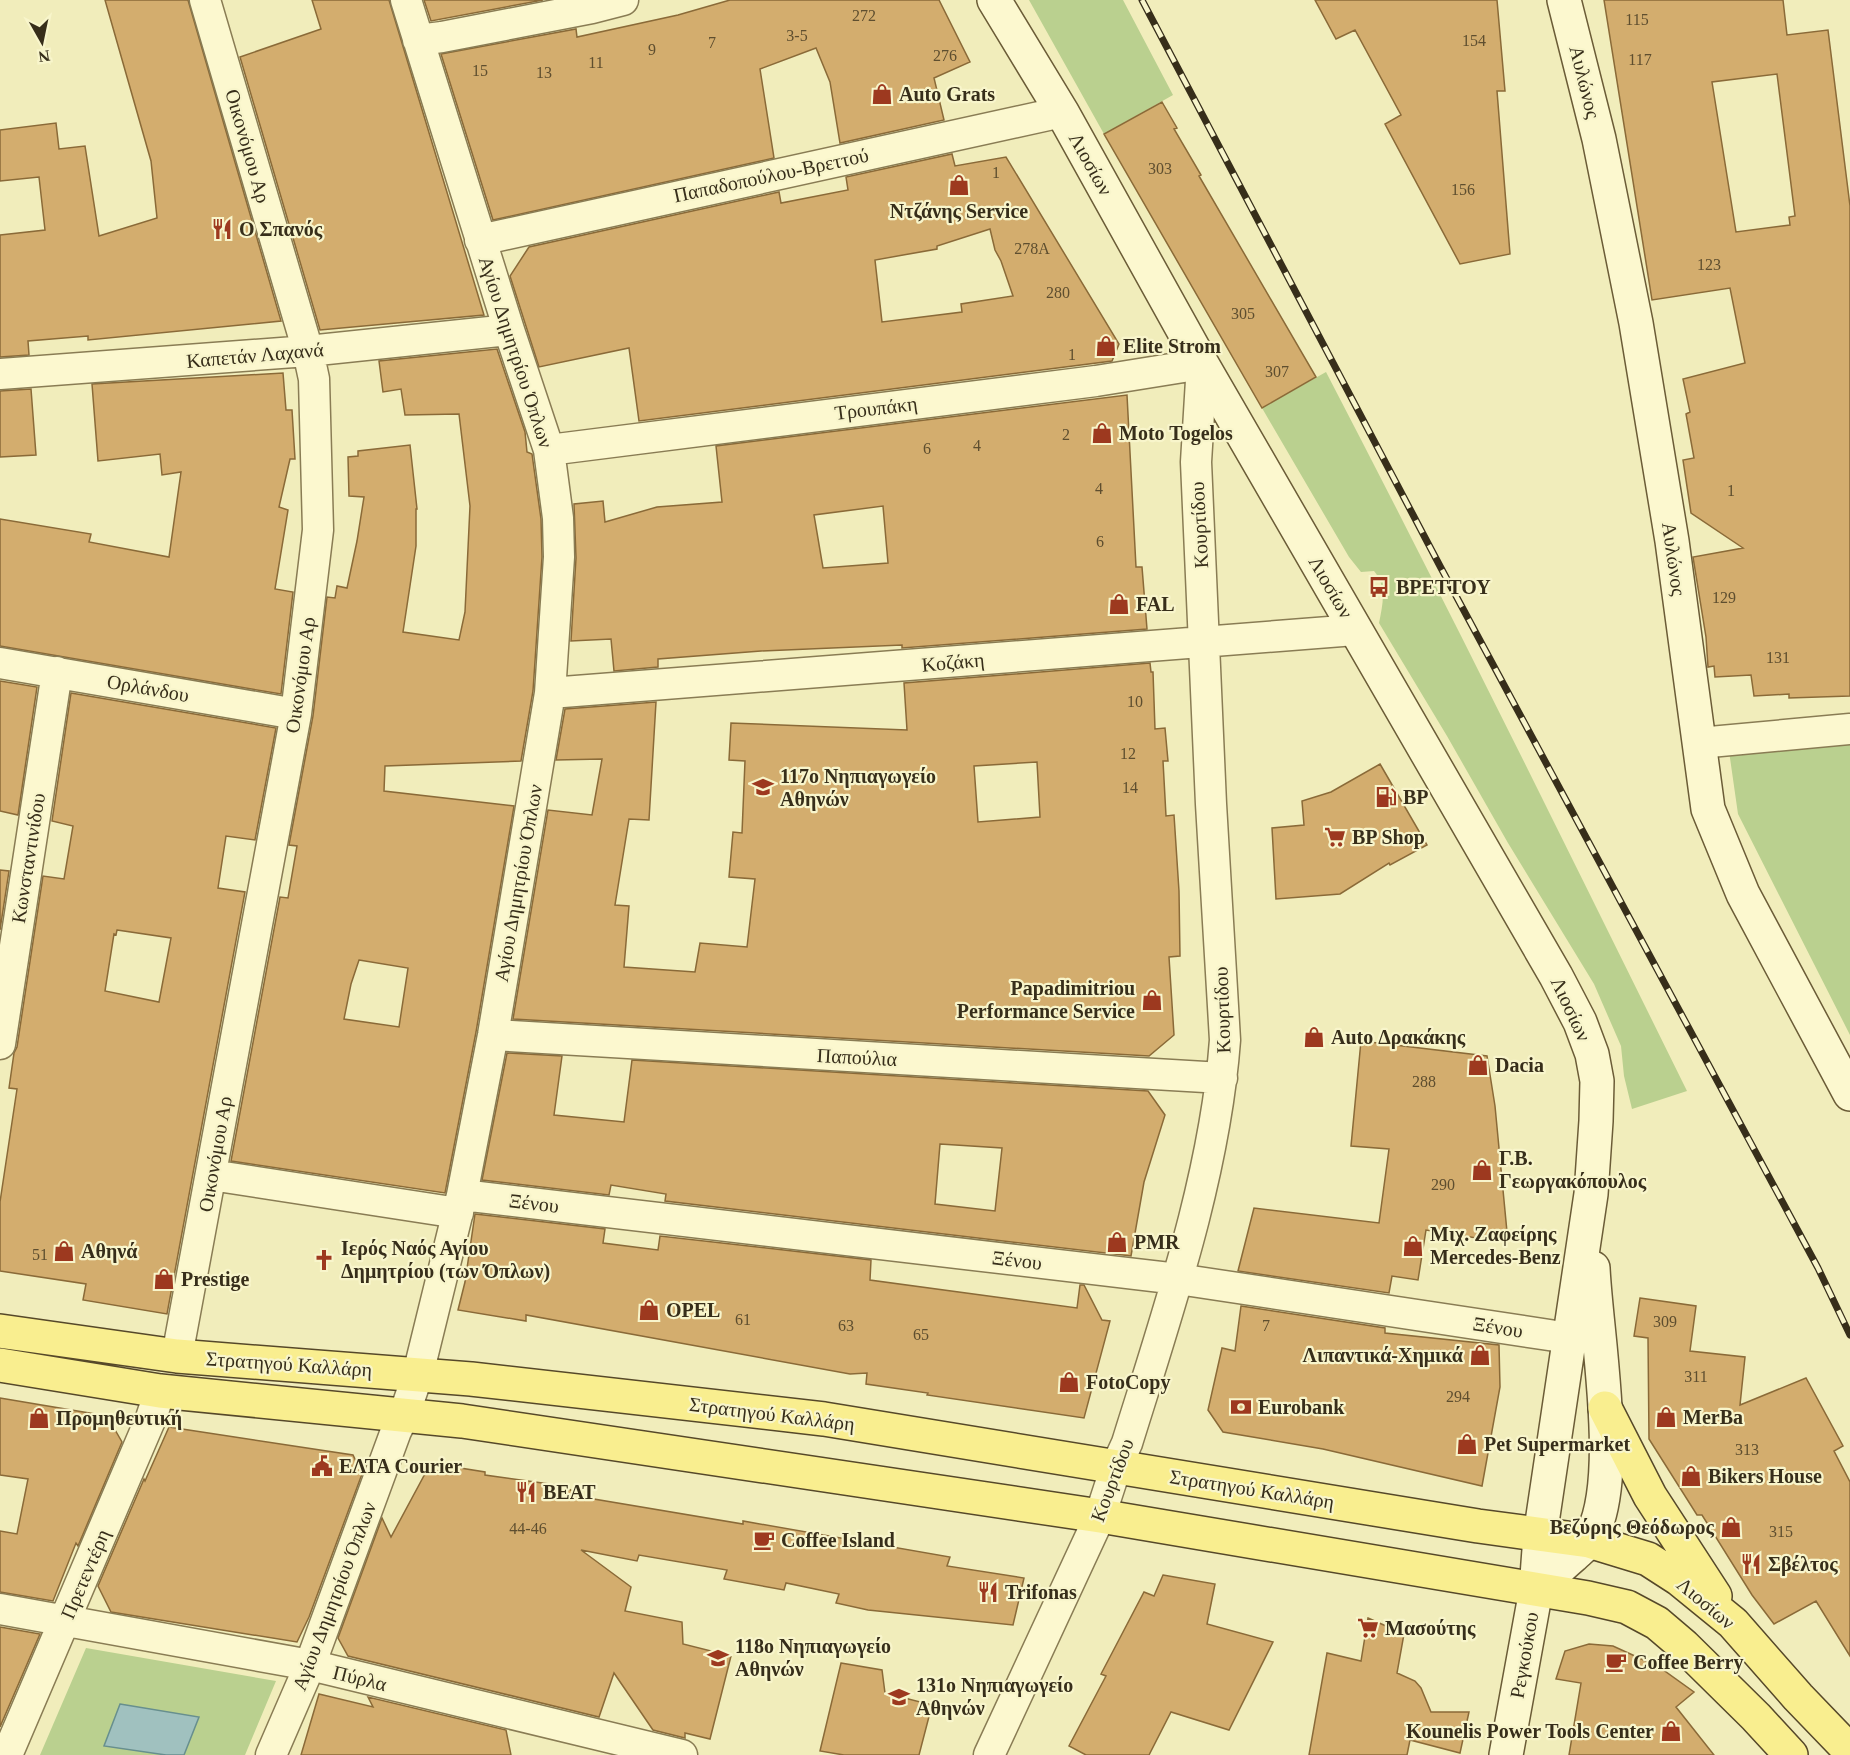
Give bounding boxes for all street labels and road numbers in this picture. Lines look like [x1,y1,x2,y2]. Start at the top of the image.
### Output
street label: Αυλώνος [1565,43,1605,121]
street label: Οικονόμου Αρ [220,87,275,206]
street label: Λιοσίων [1065,129,1117,199]
street label: Παπαδοπούλου-Βρεττού [671,144,871,207]
street label: Αγίου Δημητρίου Όπλων [474,253,557,451]
street label: Καπετάν Λαχανά [186,338,325,373]
street label: Τρουπάκη [833,392,919,425]
street label: Κουρτίδου [1186,481,1213,569]
street label: Αυλώνος [1658,521,1690,597]
street label: Λιοσίων [1304,552,1358,622]
street label: Οικονόμου Αρ [281,615,320,735]
street label: Κοζάκη [921,648,985,677]
street label: Ορλάνδου [105,670,191,707]
street label: Αγίου Δημητρίου Όπλων [490,782,547,984]
street label: Κωνσταντινίδου [7,791,49,925]
street label: Κουρτίδου [1209,966,1236,1054]
street label: Λιοσίων [1547,973,1595,1045]
street label: Παπούλια [816,1044,898,1070]
street label: Οικονόμου Αρ [194,1094,237,1214]
street label: Ξένου [508,1189,560,1217]
street label: Ξένου [991,1246,1043,1274]
street label: Ξένου [1471,1312,1525,1342]
street label: Στρατηγού Καλλάρη [205,1347,373,1382]
street label: Στρατηγού Καλλάρη [688,1393,856,1436]
street label: Κουρτίδου [1086,1435,1139,1525]
street label: Στρατηγού Καλλάρη [1168,1465,1336,1514]
street label: Αγίου Δημητρίου Όπλων [288,1499,381,1694]
street label: Πρετεντέρη [56,1526,115,1622]
street label: Λιοσίων [1673,1573,1739,1633]
street label: Ρεγκούκου [1506,1610,1543,1700]
street label: Πύρλα [331,1661,390,1696]

